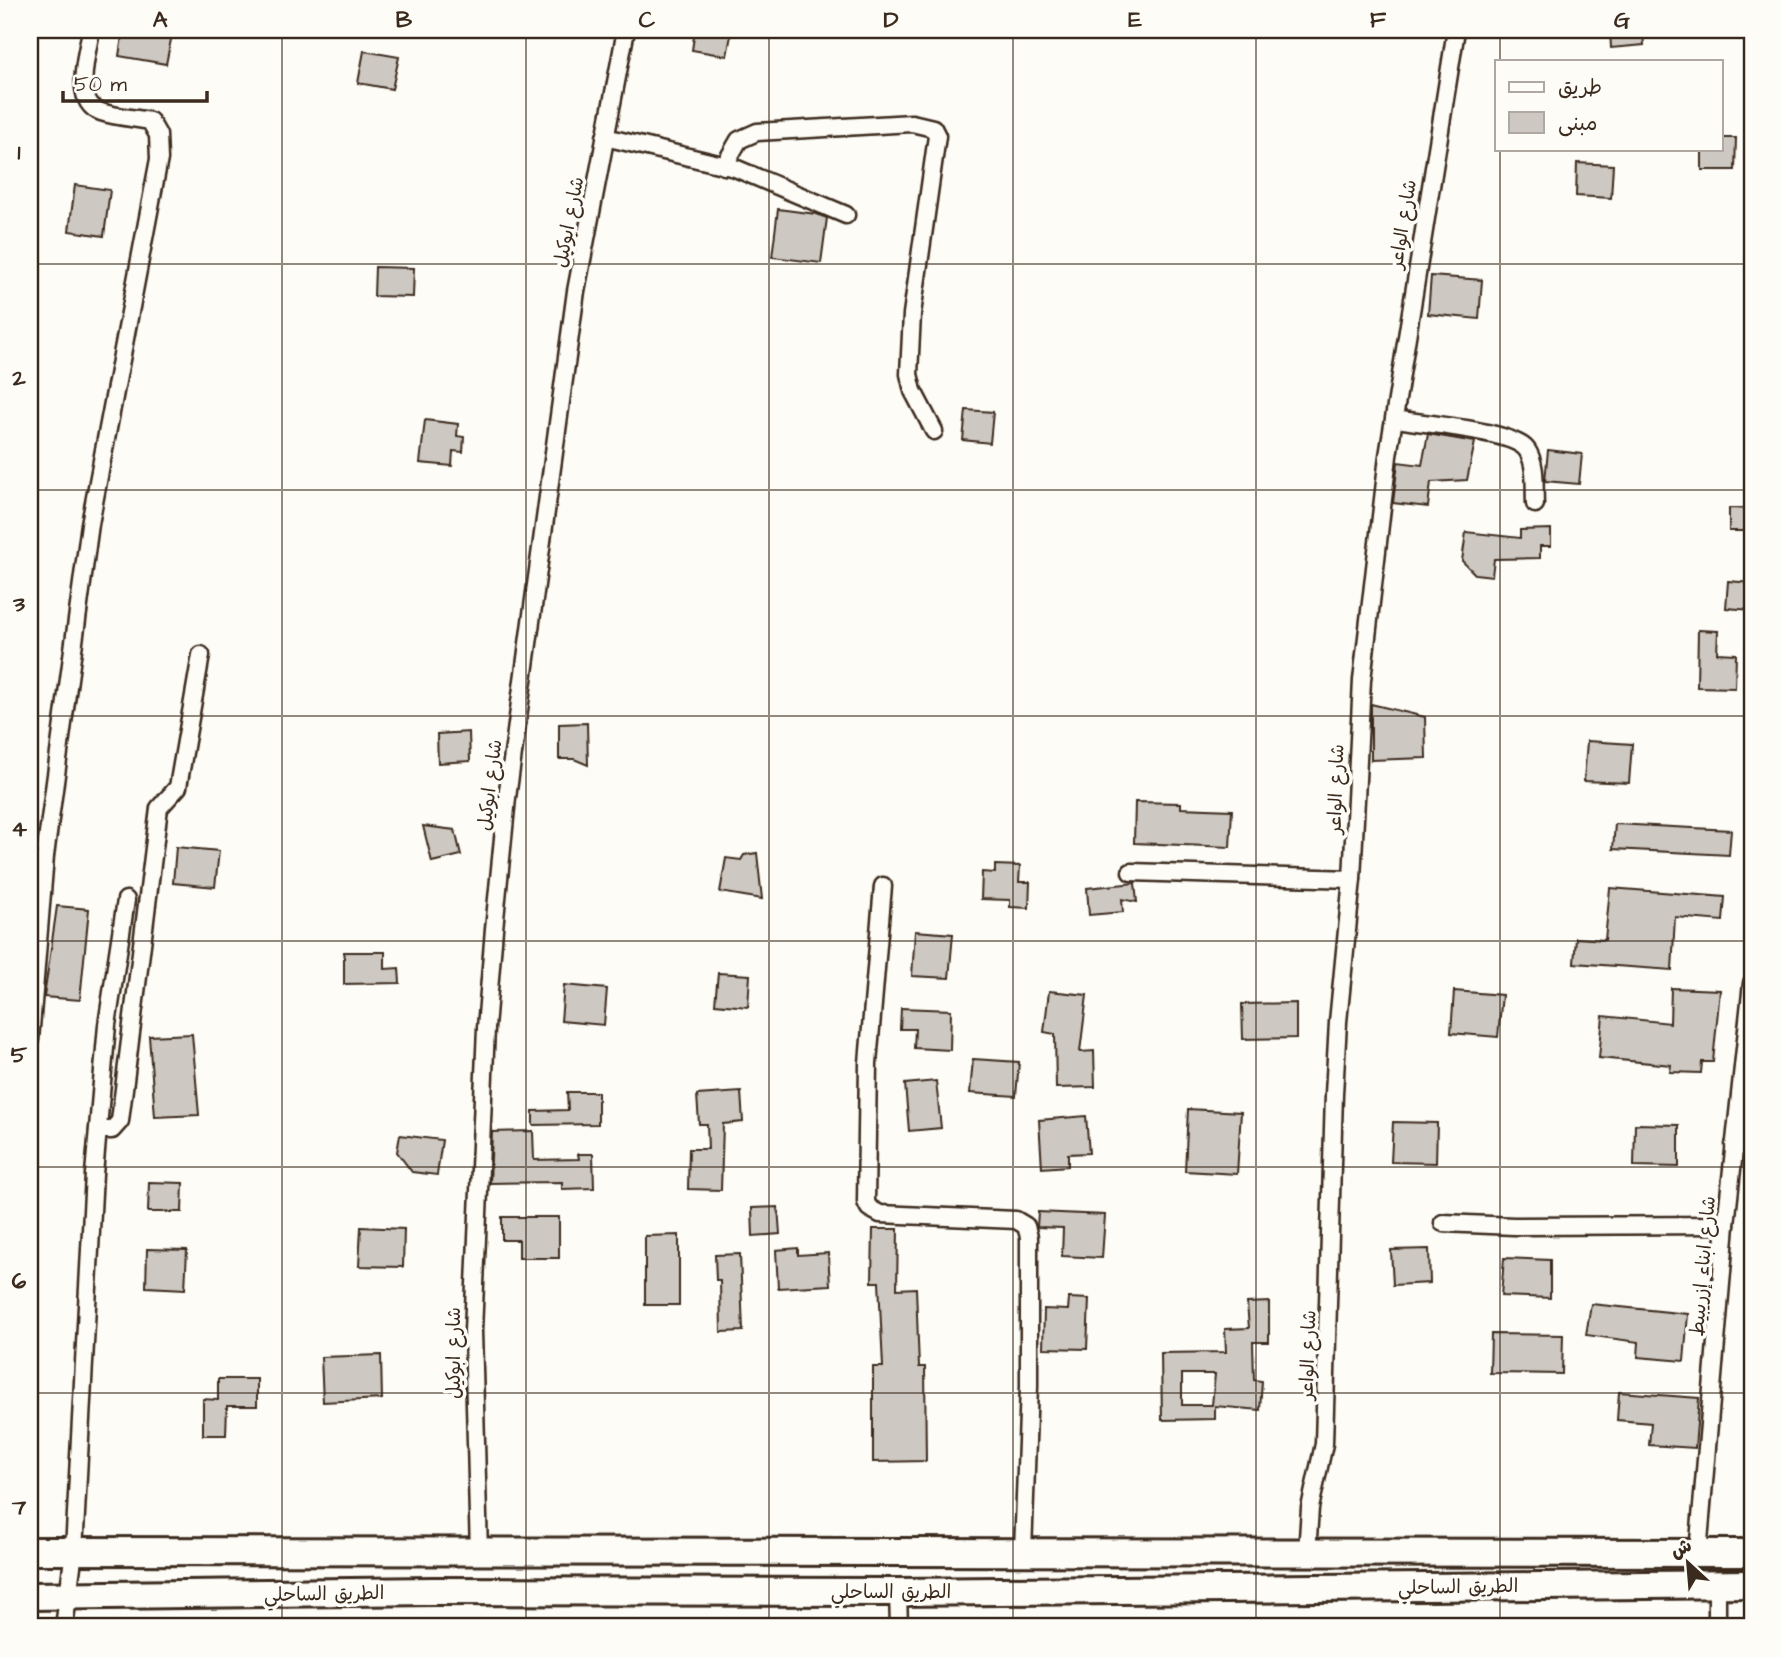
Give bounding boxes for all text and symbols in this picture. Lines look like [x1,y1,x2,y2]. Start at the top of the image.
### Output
text: A [153,4,168,36]
text: B [396,4,413,36]
text: C [639,4,656,36]
text: D [884,4,899,36]
text: E [1128,4,1142,36]
text: F [1370,4,1387,36]
text: G [1614,4,1630,36]
scale bar [63,60,206,104]
legend [1495,60,1722,150]
text: 50 m [74,70,128,99]
text: طريق [1558,73,1602,102]
text: مبنى [1558,109,1597,138]
text: 1 [18,136,21,168]
street label: شارع ابوكيل [547,174,592,270]
street label: شارع الواعر [1383,178,1424,273]
text: 2 [11,362,26,394]
text: 3 [12,588,25,620]
street label: شارع ابوكيل [471,738,510,833]
street label: شارع الواعر [1321,744,1352,837]
text: 4 [11,813,27,845]
text: 5 [11,1039,28,1071]
street label: شارع ابناء إزريبيط [1684,1195,1723,1337]
text: 6 [12,1265,27,1297]
street label: شارع ابوكيل [441,1307,468,1399]
street label: شارع الواعر [1293,1310,1324,1403]
text: 7 [11,1491,27,1523]
north arrow [1652,1528,1722,1598]
text: ش [1666,1532,1697,1566]
street label: الطريق الساحلي [1398,1573,1518,1604]
street label: الطريق الساحلي [831,1579,951,1608]
street label: الطريق الساحلي [264,1580,384,1611]

